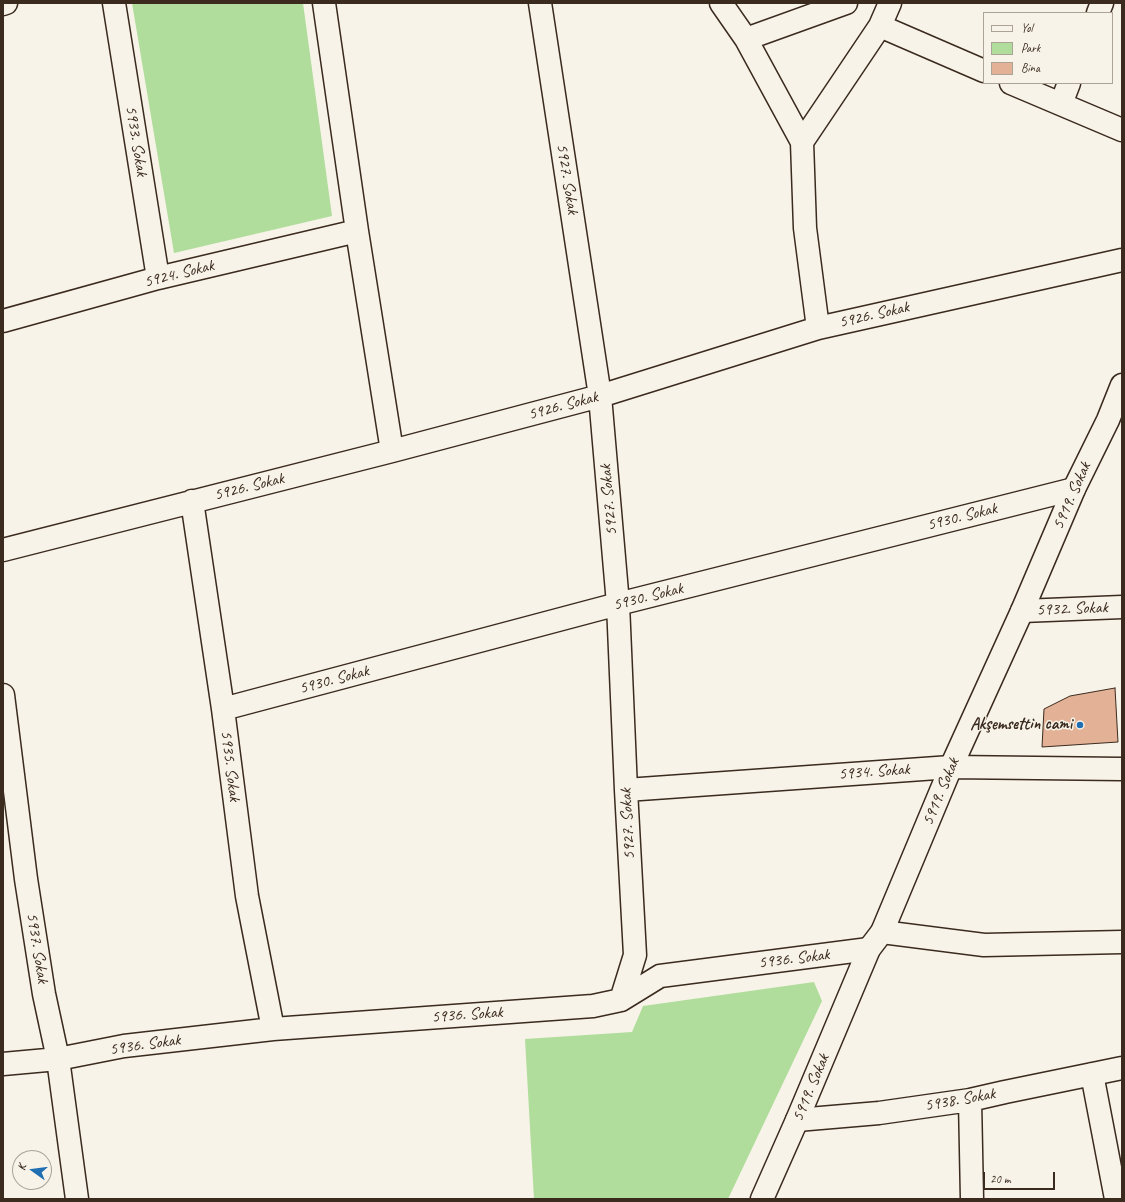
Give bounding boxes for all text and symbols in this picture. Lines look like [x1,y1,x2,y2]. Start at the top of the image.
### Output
legend [983,12,1113,84]
text: Yol [1021,20,1033,36]
text: Park [1021,40,1040,56]
text: Bina [1021,60,1040,76]
street label: 5933. Sokak [120,104,152,178]
street label: 5927. Sokak [551,142,583,216]
street label: 5924. Sokak [142,255,216,293]
street label: 5926. Sokak [837,297,911,333]
street label: 5926. Sokak [526,387,600,425]
street label: 5919. Sokak [1048,459,1096,533]
street label: 5927. Sokak [596,464,622,536]
street label: 5926. Sokak [212,468,286,506]
street label: 5930. Sokak [925,498,999,536]
street label: 5930. Sokak [611,578,685,616]
street label: 5932. Sokak [1036,598,1108,620]
street label: 5930. Sokak [297,661,371,699]
place label: Akşemsettin cami [970,715,1072,735]
marker: Akşemsettin cami [1075,720,1085,730]
street label: 5935. Sokak [216,729,244,803]
street label: 5919. Sokak [918,755,964,829]
street label: 5934. Sokak [838,759,910,785]
street label: 5927. Sokak [616,788,640,860]
street label: 5937. Sokak [21,911,53,985]
street label: 5936. Sokak [757,945,831,973]
street label: 5936. Sokak [431,1002,503,1028]
street label: 5936. Sokak [108,1030,182,1060]
street label: 5919. Sokak [788,1051,834,1125]
street label: 5938. Sokak [923,1084,997,1116]
north arrow [12,1150,52,1190]
text: K [14,1163,29,1172]
scale bar [985,1164,1057,1190]
text: 20 m [990,1171,1010,1187]

